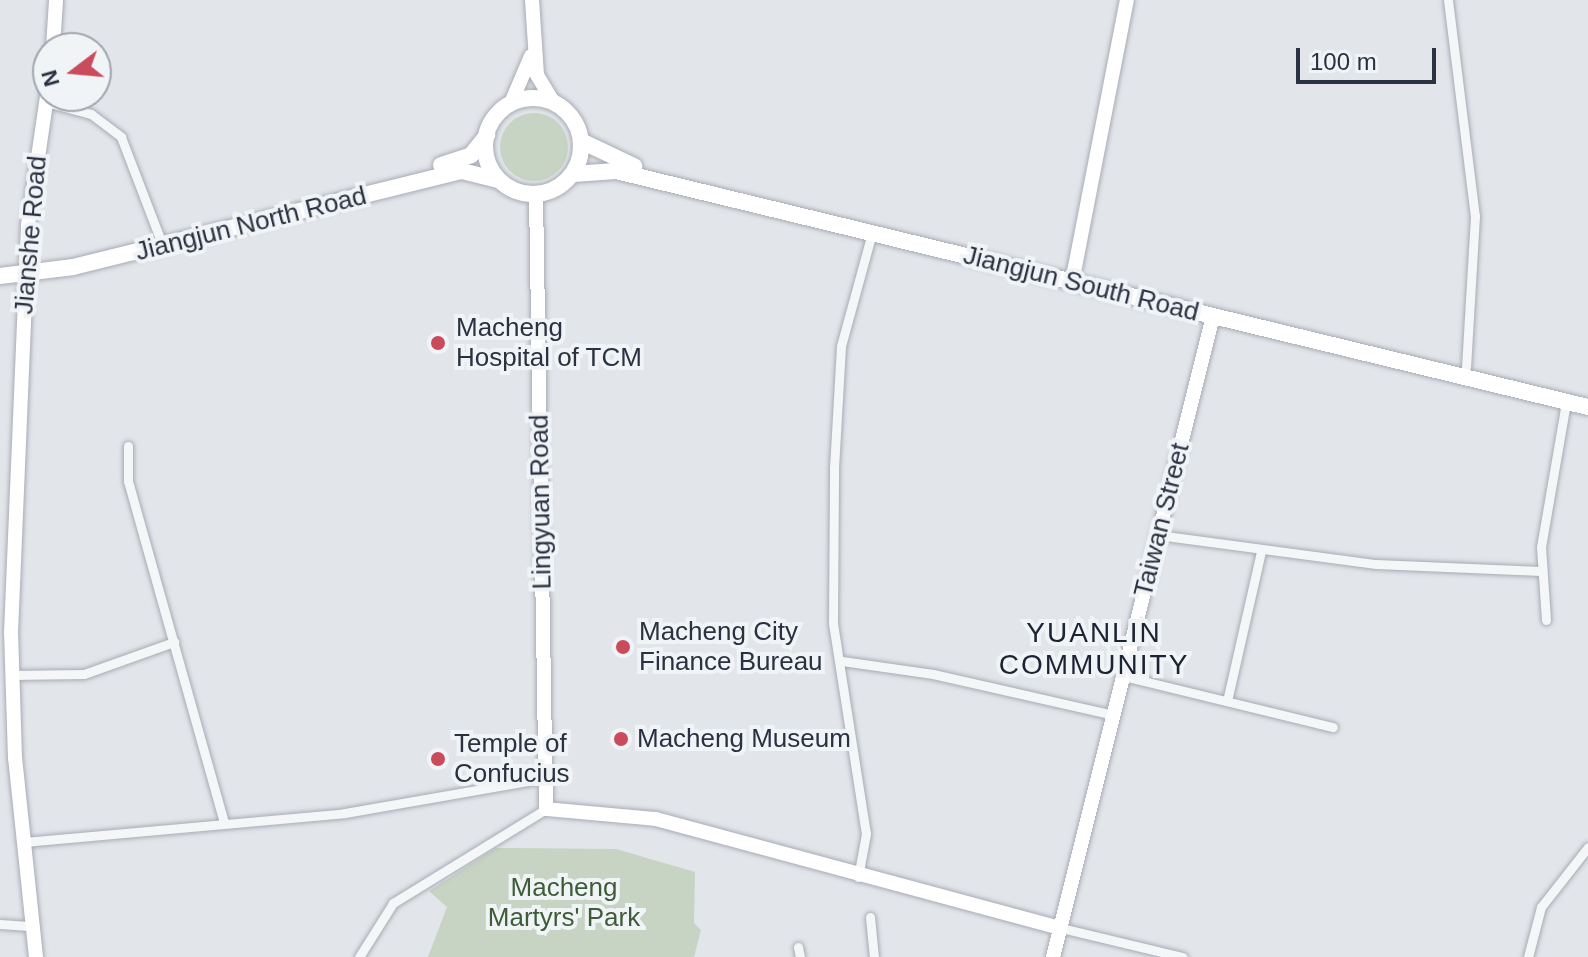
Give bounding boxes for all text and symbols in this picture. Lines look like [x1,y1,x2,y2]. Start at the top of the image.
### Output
north arrow [32,32,112,112]
scale bar [1300,32,1440,82]
text: 100 m [1310,48,1377,75]
text: N [36,67,65,89]
street label: Jianshe Road [9,154,53,316]
street label: Jiangjun North Road [132,180,370,268]
street label: Jiangjun South Road [960,240,1202,328]
place label: Macheng Hospital of TCM [456,312,642,374]
marker: Macheng Hospital of TCM [427,332,449,354]
street label: Lingyuan Road [524,414,558,590]
street label: Taiwan Street [1128,440,1196,600]
place label: Macheng City Finance Bureau [639,616,823,678]
district label: YUANLIN COMMUNITY [999,616,1189,682]
marker: Macheng City Finance Bureau [614,638,632,656]
place label: Macheng Museum [637,723,851,755]
place label: Temple of Confucius [454,728,570,790]
marker: Macheng Museum [612,730,630,748]
marker: Temple of Confucius [429,750,447,768]
park label: Macheng Martyrs' Park [488,872,640,934]

